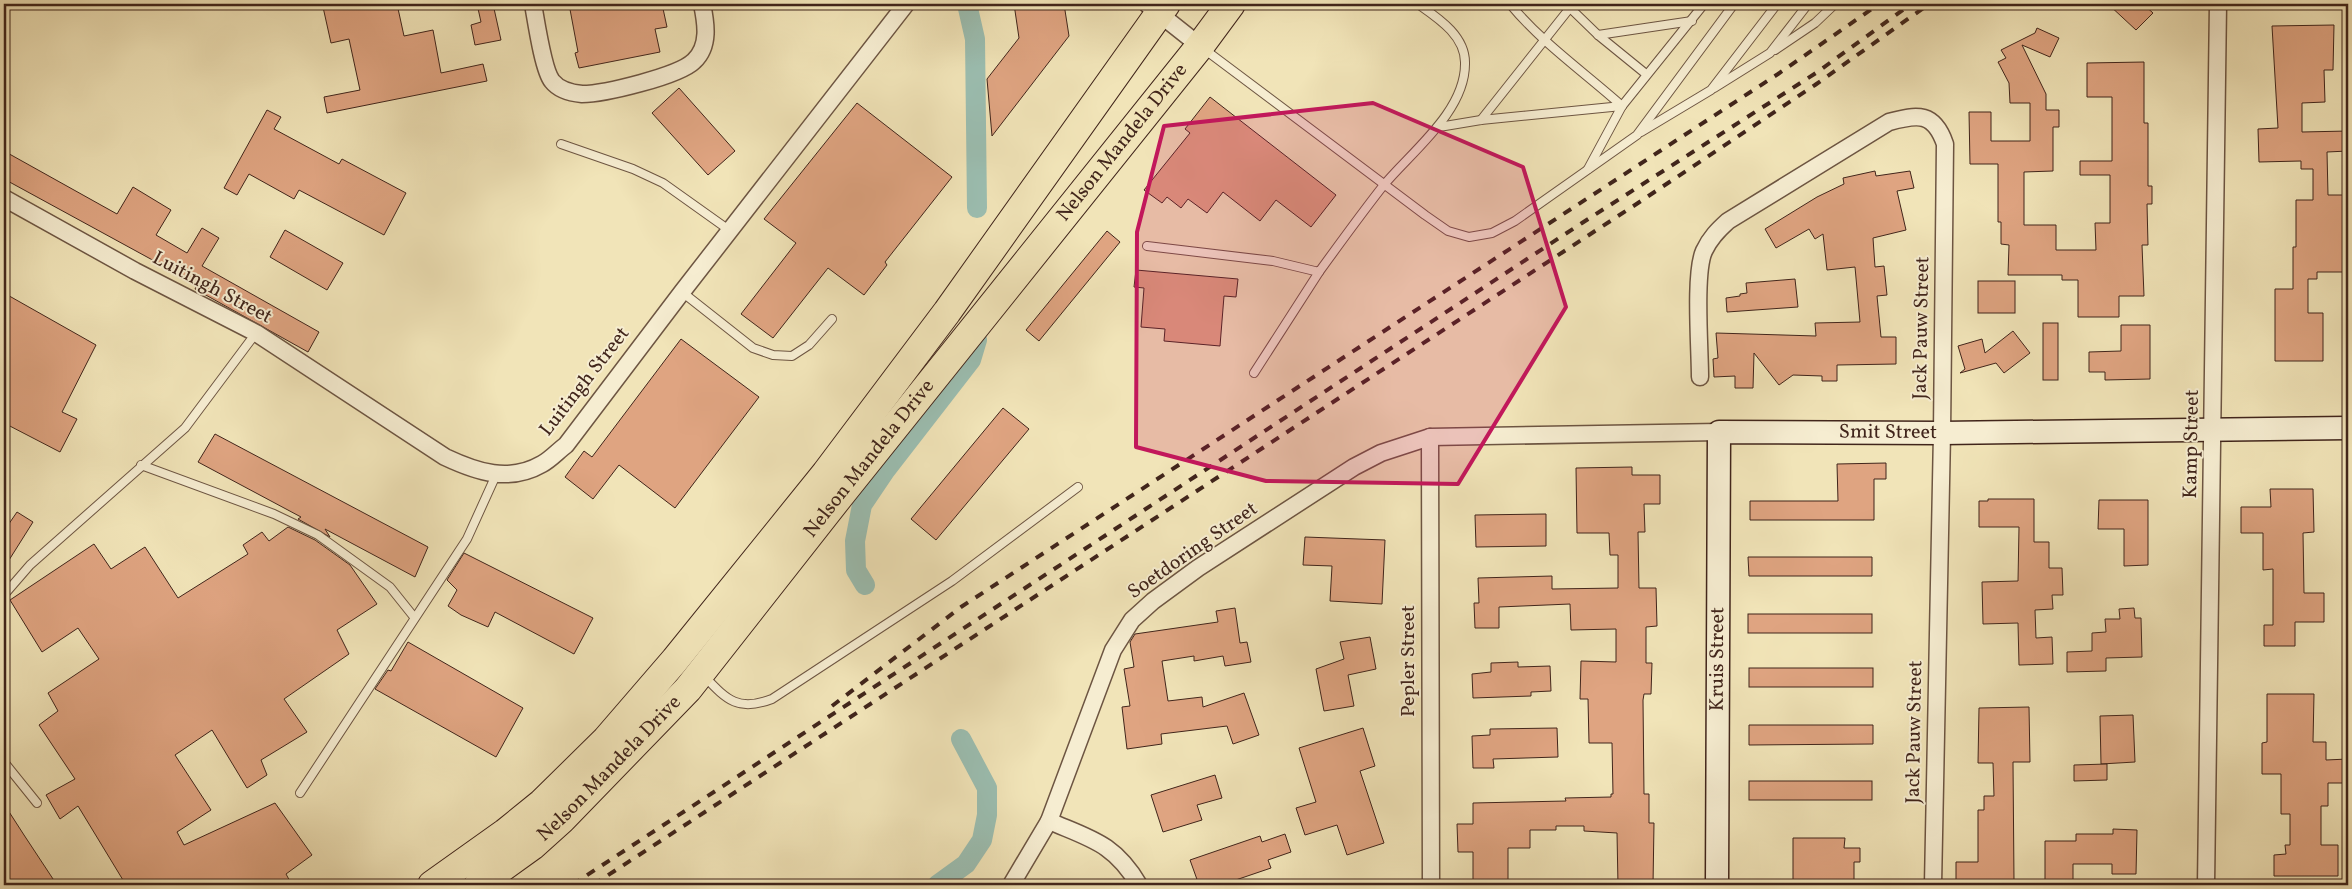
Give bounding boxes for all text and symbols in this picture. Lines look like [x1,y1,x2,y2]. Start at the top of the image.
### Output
street label: Nelson Mandela Drive [1050,58,1195,228]
street label: Luitingh Street [147,245,277,331]
street label: Jack Pauw Street [1907,256,1937,400]
street label: Luitingh Street [533,321,637,443]
street label: Nelson Mandela Drive [798,374,941,544]
street label: Kamp Street [2177,389,2207,499]
street label: Smit Street [1839,419,1937,447]
street label: Soetdoring Street [1122,496,1264,606]
street label: Pepler Street [1395,605,1423,717]
street label: Kruis Street [1704,607,1732,711]
street label: Jack Pauw Street [1900,660,1930,804]
street label: Nelson Mandela Drive [531,689,688,849]

